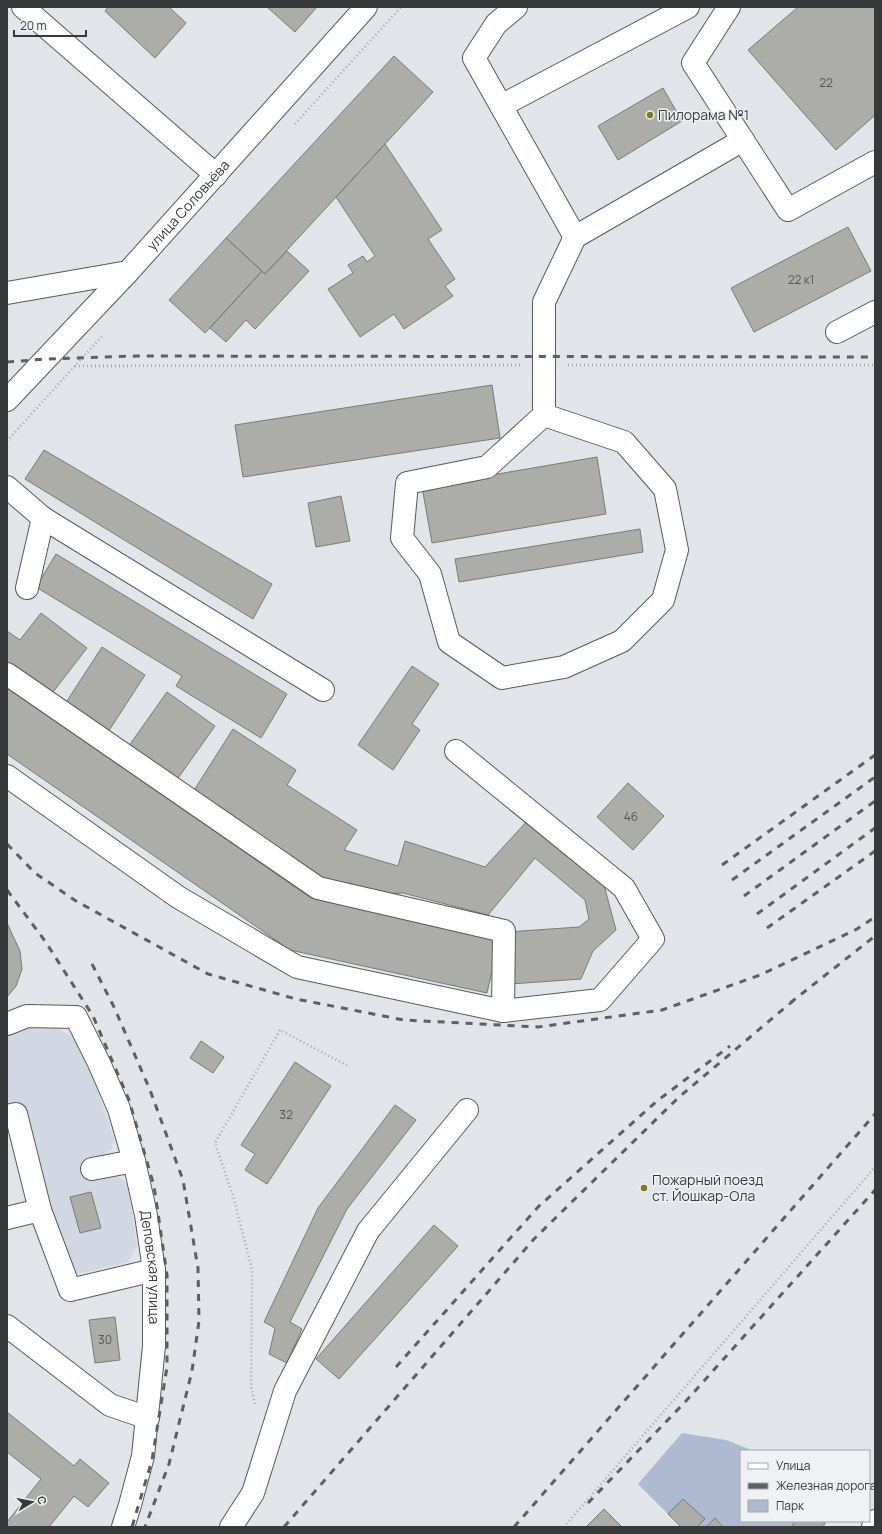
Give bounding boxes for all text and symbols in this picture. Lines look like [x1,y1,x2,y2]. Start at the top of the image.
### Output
scale bar [14,12,86,38]
text: 20 m [20,17,47,34]
house number: 22 [819,74,833,91]
place label: Пилорама №1 [658,105,749,124]
marker: Пилорама №1 [645,110,655,120]
street label: улица Соловьёва [142,155,233,254]
house number: 22 к1 [788,271,814,288]
house number: 46 [624,808,638,825]
house number: 32 [279,1106,293,1123]
place label: Пожарный поезд ст. Йошкар-Ола [652,1170,763,1205]
marker: Пожарный поезд ст. Йошкар-Ола [639,1183,649,1193]
street label: Деповская улица [136,1209,164,1324]
house number: 30 [98,1331,112,1348]
legend [740,1450,870,1522]
text: Улица [776,1457,810,1474]
text: Железная дорога [776,1477,876,1494]
north arrow [12,1482,52,1522]
text: С [34,1495,50,1505]
text: Парк [776,1497,805,1514]

